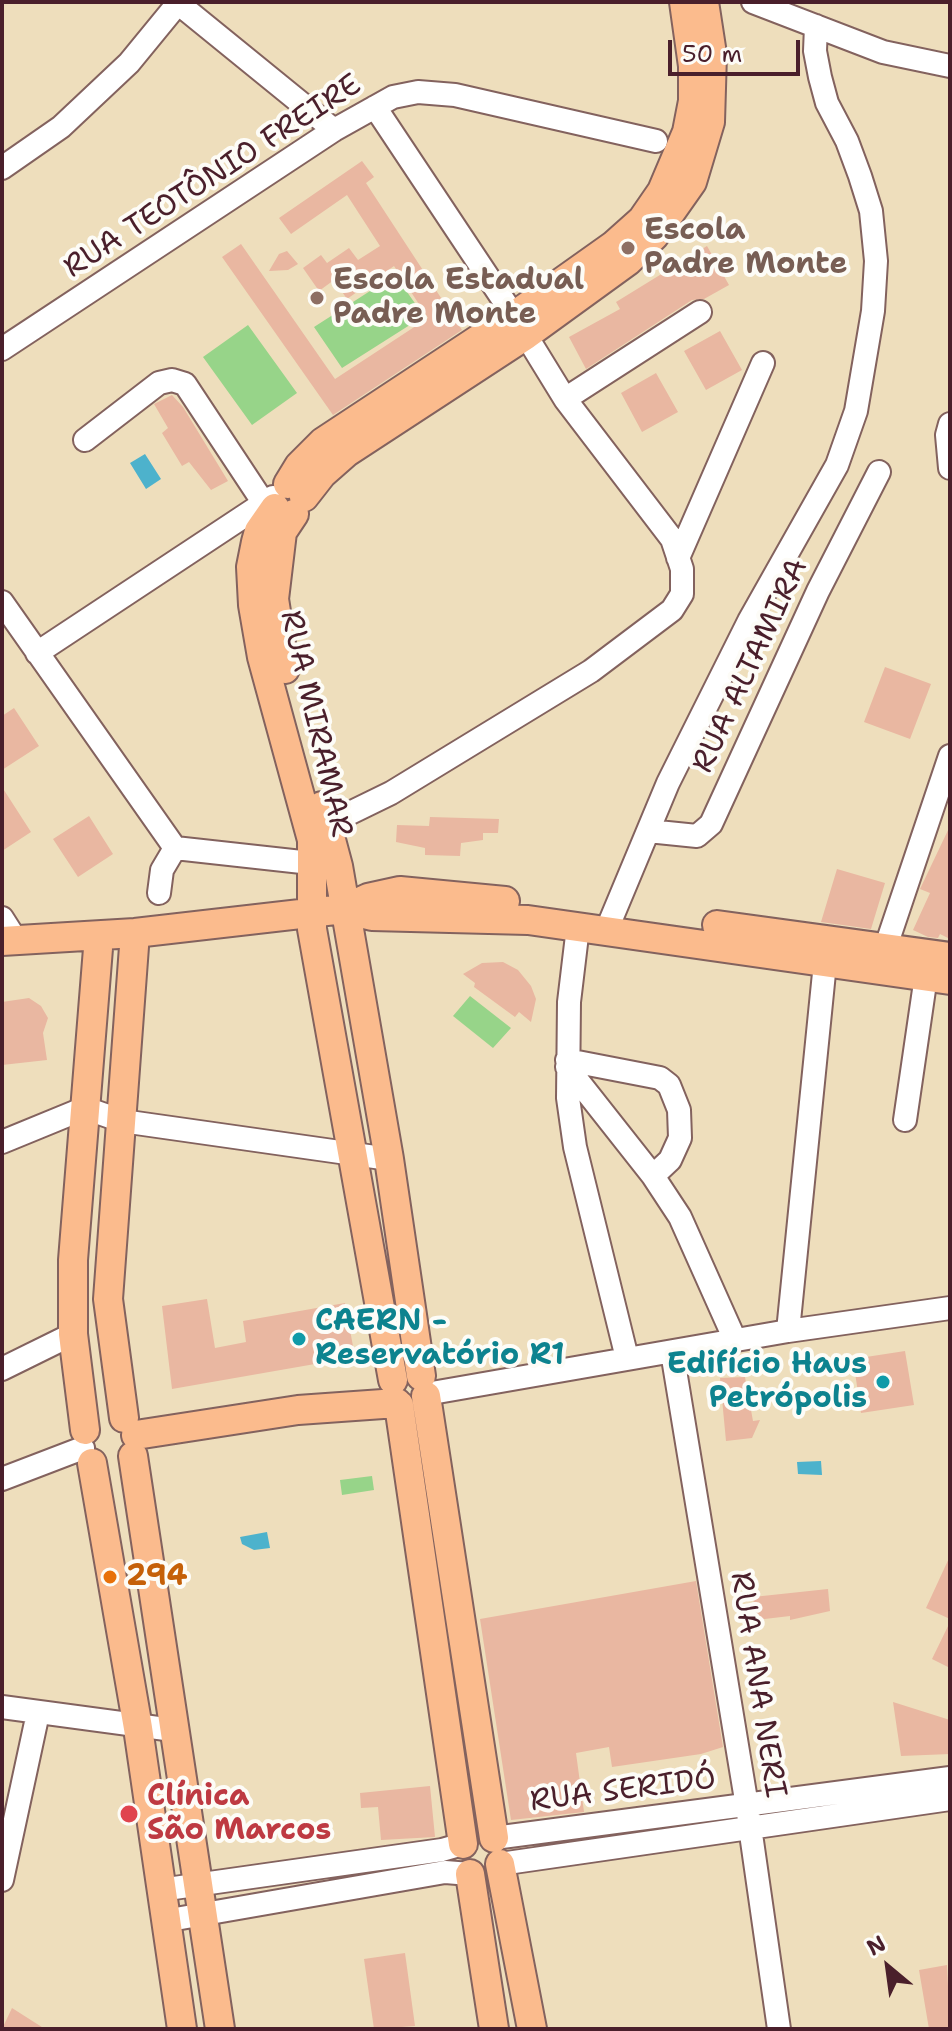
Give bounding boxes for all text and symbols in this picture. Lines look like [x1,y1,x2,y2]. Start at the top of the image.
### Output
scale bar [672,24,804,74]
text: 50 m [682,38,742,70]
street label: RUA TEOTÔNIO FREIRE [58,67,368,287]
place label: Escola Padre Monte [644,213,847,284]
marker: Escola Padre Monte [619,239,637,257]
place label: Escola Estadual Padre Monte [333,263,584,334]
marker: Escola Estadual Padre Monte [308,289,326,307]
street label: RUA ALTAMIRA [686,553,816,779]
street label: RUA MIRAMAR [271,607,359,841]
place label: CAERN - Reservatório R1 [315,1304,565,1374]
marker: CAERN - Reservatório R1 [290,1330,308,1348]
place label: Edifício Haus Petrópolis [667,1347,867,1418]
marker: Edifício Haus Petrópolis [874,1373,892,1391]
place label: 294 [126,1559,187,1595]
marker: 294 [101,1568,119,1586]
street label: RUA ANA NERI [721,1569,793,1801]
street label: RUA SERIDÓ [528,1762,718,1820]
place label: Clínica São Marcos [147,1779,331,1850]
marker: Clínica São Marcos [118,1803,140,1825]
north arrow [848,1927,928,2007]
text: N [861,1929,891,1962]

